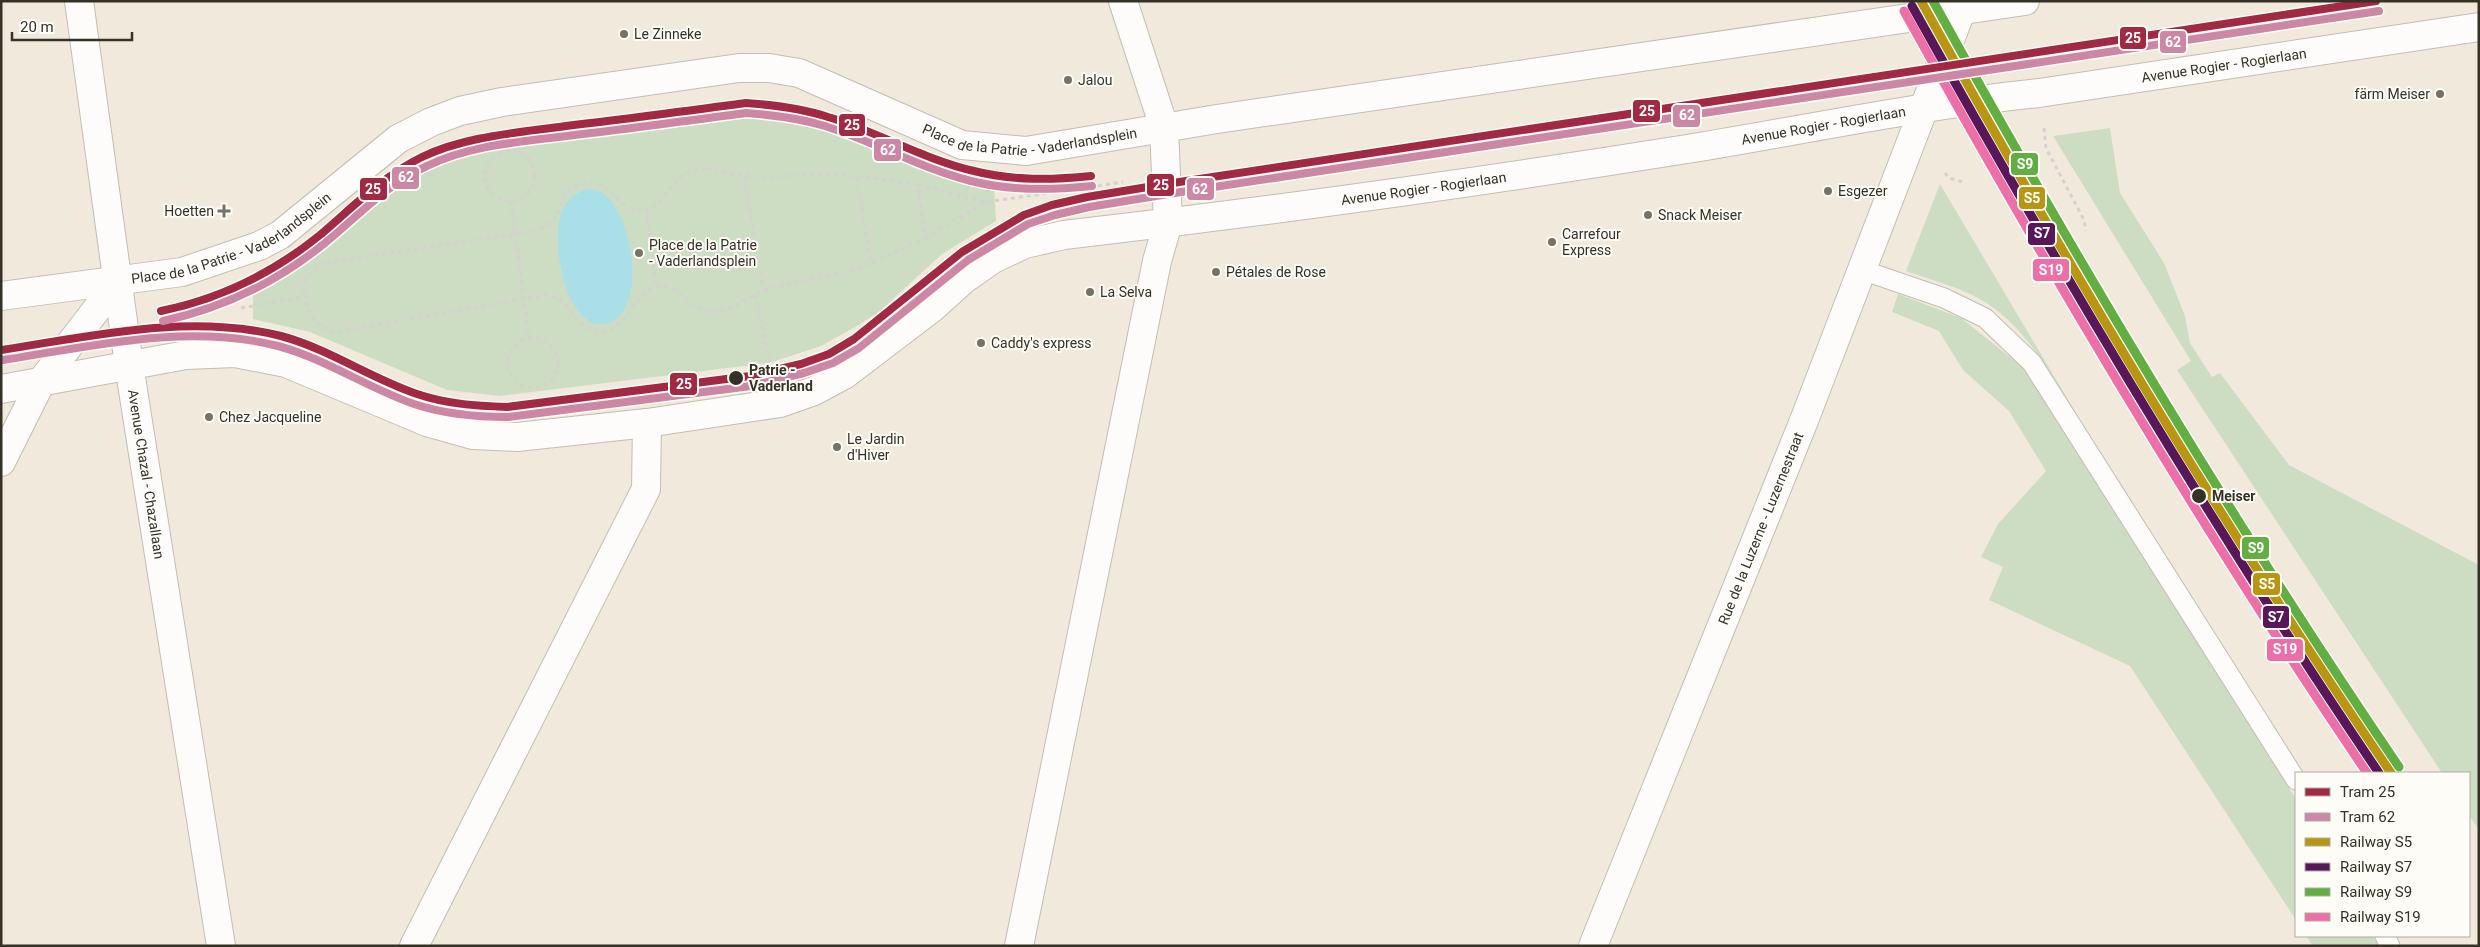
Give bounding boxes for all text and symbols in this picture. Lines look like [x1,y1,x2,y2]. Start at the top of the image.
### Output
scale bar [12,10,132,42]
text: 20 m [20,18,54,36]
place label: Le Zinneke [634,26,702,42]
line badge: 25 [2119,26,2147,50]
marker: Le Zinneke [618,28,630,40]
text: 25 [2125,30,2141,46]
line badge: 62 [2159,30,2187,54]
text: 62 [2165,34,2181,50]
street label: Avenue Rogier - Rogierlaan [2140,45,2308,86]
place label: Jalou [1078,72,1112,88]
marker: Jalou [1062,74,1074,86]
place label: färm Meiser [2355,86,2430,102]
marker: färm Meiser [2434,88,2446,100]
line badge: 25 [1632,99,1661,123]
text: 25 [1639,103,1655,119]
street label: Avenue Rogier - Rogierlaan [1740,103,1907,148]
line badge: 62 [1672,104,1701,128]
text: 62 [1679,107,1695,123]
line badge: 25 [838,113,866,137]
text: 25 [844,117,860,133]
street label: Place de la Patrie - Vaderlandsplein [921,117,1139,137]
text: Place de la Patrie - Vaderlandsplein [920,121,1138,159]
line badge: 62 [873,138,902,162]
text: 62 [880,142,896,158]
line badge: S9 [2010,152,2039,176]
text: S9 [2017,156,2033,172]
line badge: 62 [391,166,420,190]
text: 62 [398,169,414,185]
street label: Avenue Rogier - Rogierlaan [1340,169,1507,208]
line badge: 25 [1146,173,1175,197]
line badge: 25 [359,177,388,201]
text: 25 [1153,177,1169,193]
line badge: 62 [1186,177,1215,201]
text: 25 [365,181,381,197]
text: 62 [1192,181,1208,197]
place label: Esgezer [1838,183,1888,199]
marker: Esgezer [1822,185,1834,197]
line badge: S5 [2018,186,2046,210]
street label: Place de la Patrie - Vaderlandsplein [130,189,334,287]
text: S5 [2024,190,2040,206]
place label: Hoetten [164,203,214,219]
marker: Hoetten [218,205,230,217]
place label: Snack Meiser [1658,207,1742,223]
marker: Snack Meiser [1642,209,1654,221]
line badge: S7 [2027,222,2056,246]
text: S7 [2034,225,2050,241]
place label: Carrefour Express [1562,226,1621,258]
marker: Carrefour Express [1546,236,1558,248]
place label: Place de la Patrie - Vaderlandsplein [649,237,757,269]
marker: Place de la Patrie - Vaderlandsplein [633,247,645,259]
line badge: S19 [2032,258,2070,282]
text: S19 [2039,262,2063,278]
place label: Pétales de Rose [1226,264,1326,280]
marker: Pétales de Rose [1210,266,1222,278]
place label: La Selva [1100,284,1152,300]
marker: La Selva [1084,286,1096,298]
place label: Caddy's express [991,335,1092,351]
marker: Caddy's express [975,337,987,349]
place label: Patrie - Vaderland [749,362,813,394]
marker: Patrie - Vaderland [727,369,745,387]
line badge: 25 [669,372,698,396]
text: 25 [676,376,692,392]
street label: Avenue Chazal - Chazallaan [125,388,168,560]
place label: Chez Jacqueline [219,409,321,425]
marker: Chez Jacqueline [203,411,215,423]
street label: Rue de la Luzerne - Luzernestraat [1715,429,1807,627]
place label: Le Jardin d'Hiver [847,431,904,463]
marker: Le Jardin d'Hiver [831,441,843,453]
marker: Meiser [2190,487,2208,505]
place label: Meiser [2212,488,2255,504]
line badge: S9 [2241,536,2270,560]
text: S9 [2248,540,2264,556]
line badge: S5 [2252,572,2281,596]
text: S5 [2259,576,2275,592]
line badge: S7 [2262,605,2290,629]
text: S7 [2268,609,2284,625]
line badge: S19 [2266,638,2304,662]
text: S19 [2273,641,2297,657]
legend [2295,772,2470,937]
text: Tram 25 [2340,783,2395,801]
text: Tram 62 [2340,808,2395,826]
text: Railway S5 [2340,833,2412,851]
text: Railway S7 [2340,858,2412,876]
text: Railway S9 [2340,883,2412,901]
text: Railway S19 [2340,908,2421,926]

